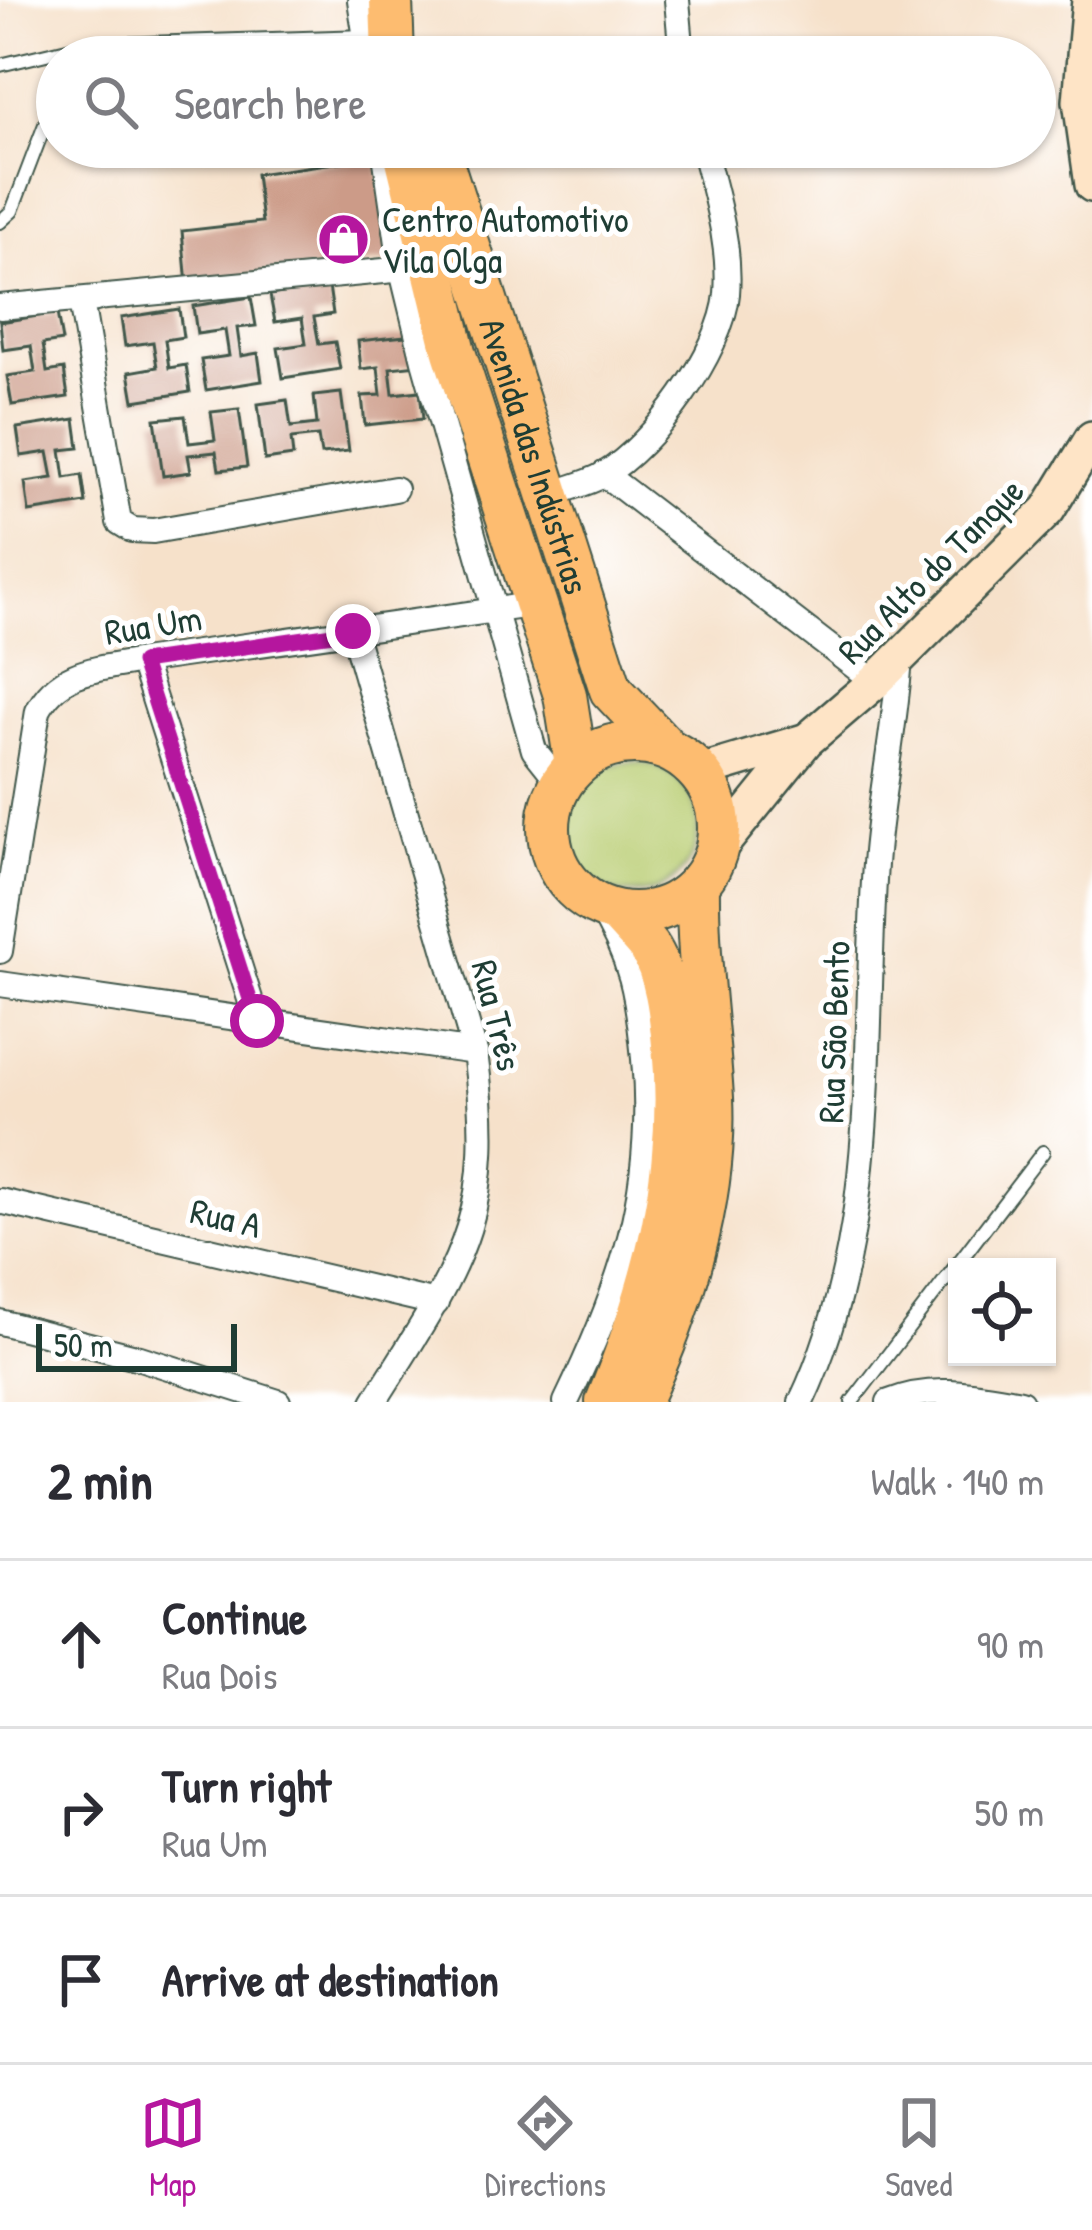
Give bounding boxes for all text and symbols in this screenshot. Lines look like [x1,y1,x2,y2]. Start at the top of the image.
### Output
search box [36,36,1056,168]
icon: search [78,69,144,135]
text: Search here [174,72,366,133]
place label: Centro Automotivo Vila Olga [382,194,629,284]
shop icon: Centro Automotivo Vila Olga [315,211,371,267]
street label: Avenida das Indústrias [469,311,603,600]
street label: Rua Alto do Tanque [826,466,1034,674]
street label: Rua Um [101,592,205,656]
route end [326,604,380,658]
street label: Rua São Bento [805,940,861,1124]
street label: Rua Três [461,955,535,1075]
route start [230,994,284,1048]
street label: Rua A [186,1185,266,1249]
map controls [948,1258,1056,1366]
button: locate [948,1258,1056,1366]
scale bar [36,1318,237,1371]
text: 50 m [54,1323,113,1367]
text: 2 min [48,1446,153,1515]
text: Walk · 140 m [871,1454,1044,1507]
text: Continue [162,1587,307,1648]
icon: ahead [48,1611,114,1677]
text: 90 m [977,1617,1044,1670]
text: Rua Dois [162,1648,278,1701]
text: Turn right [162,1755,331,1816]
icon: right [48,1779,114,1845]
text: 50 m [975,1785,1044,1838]
text: Rua Um [162,1816,268,1869]
icon: arrive [48,1947,114,2013]
text: Arrive at destination [162,1949,499,2010]
tab: Map [140,2090,206,2206]
tab: Directions [485,2090,606,2206]
tab: Saved [885,2090,952,2206]

